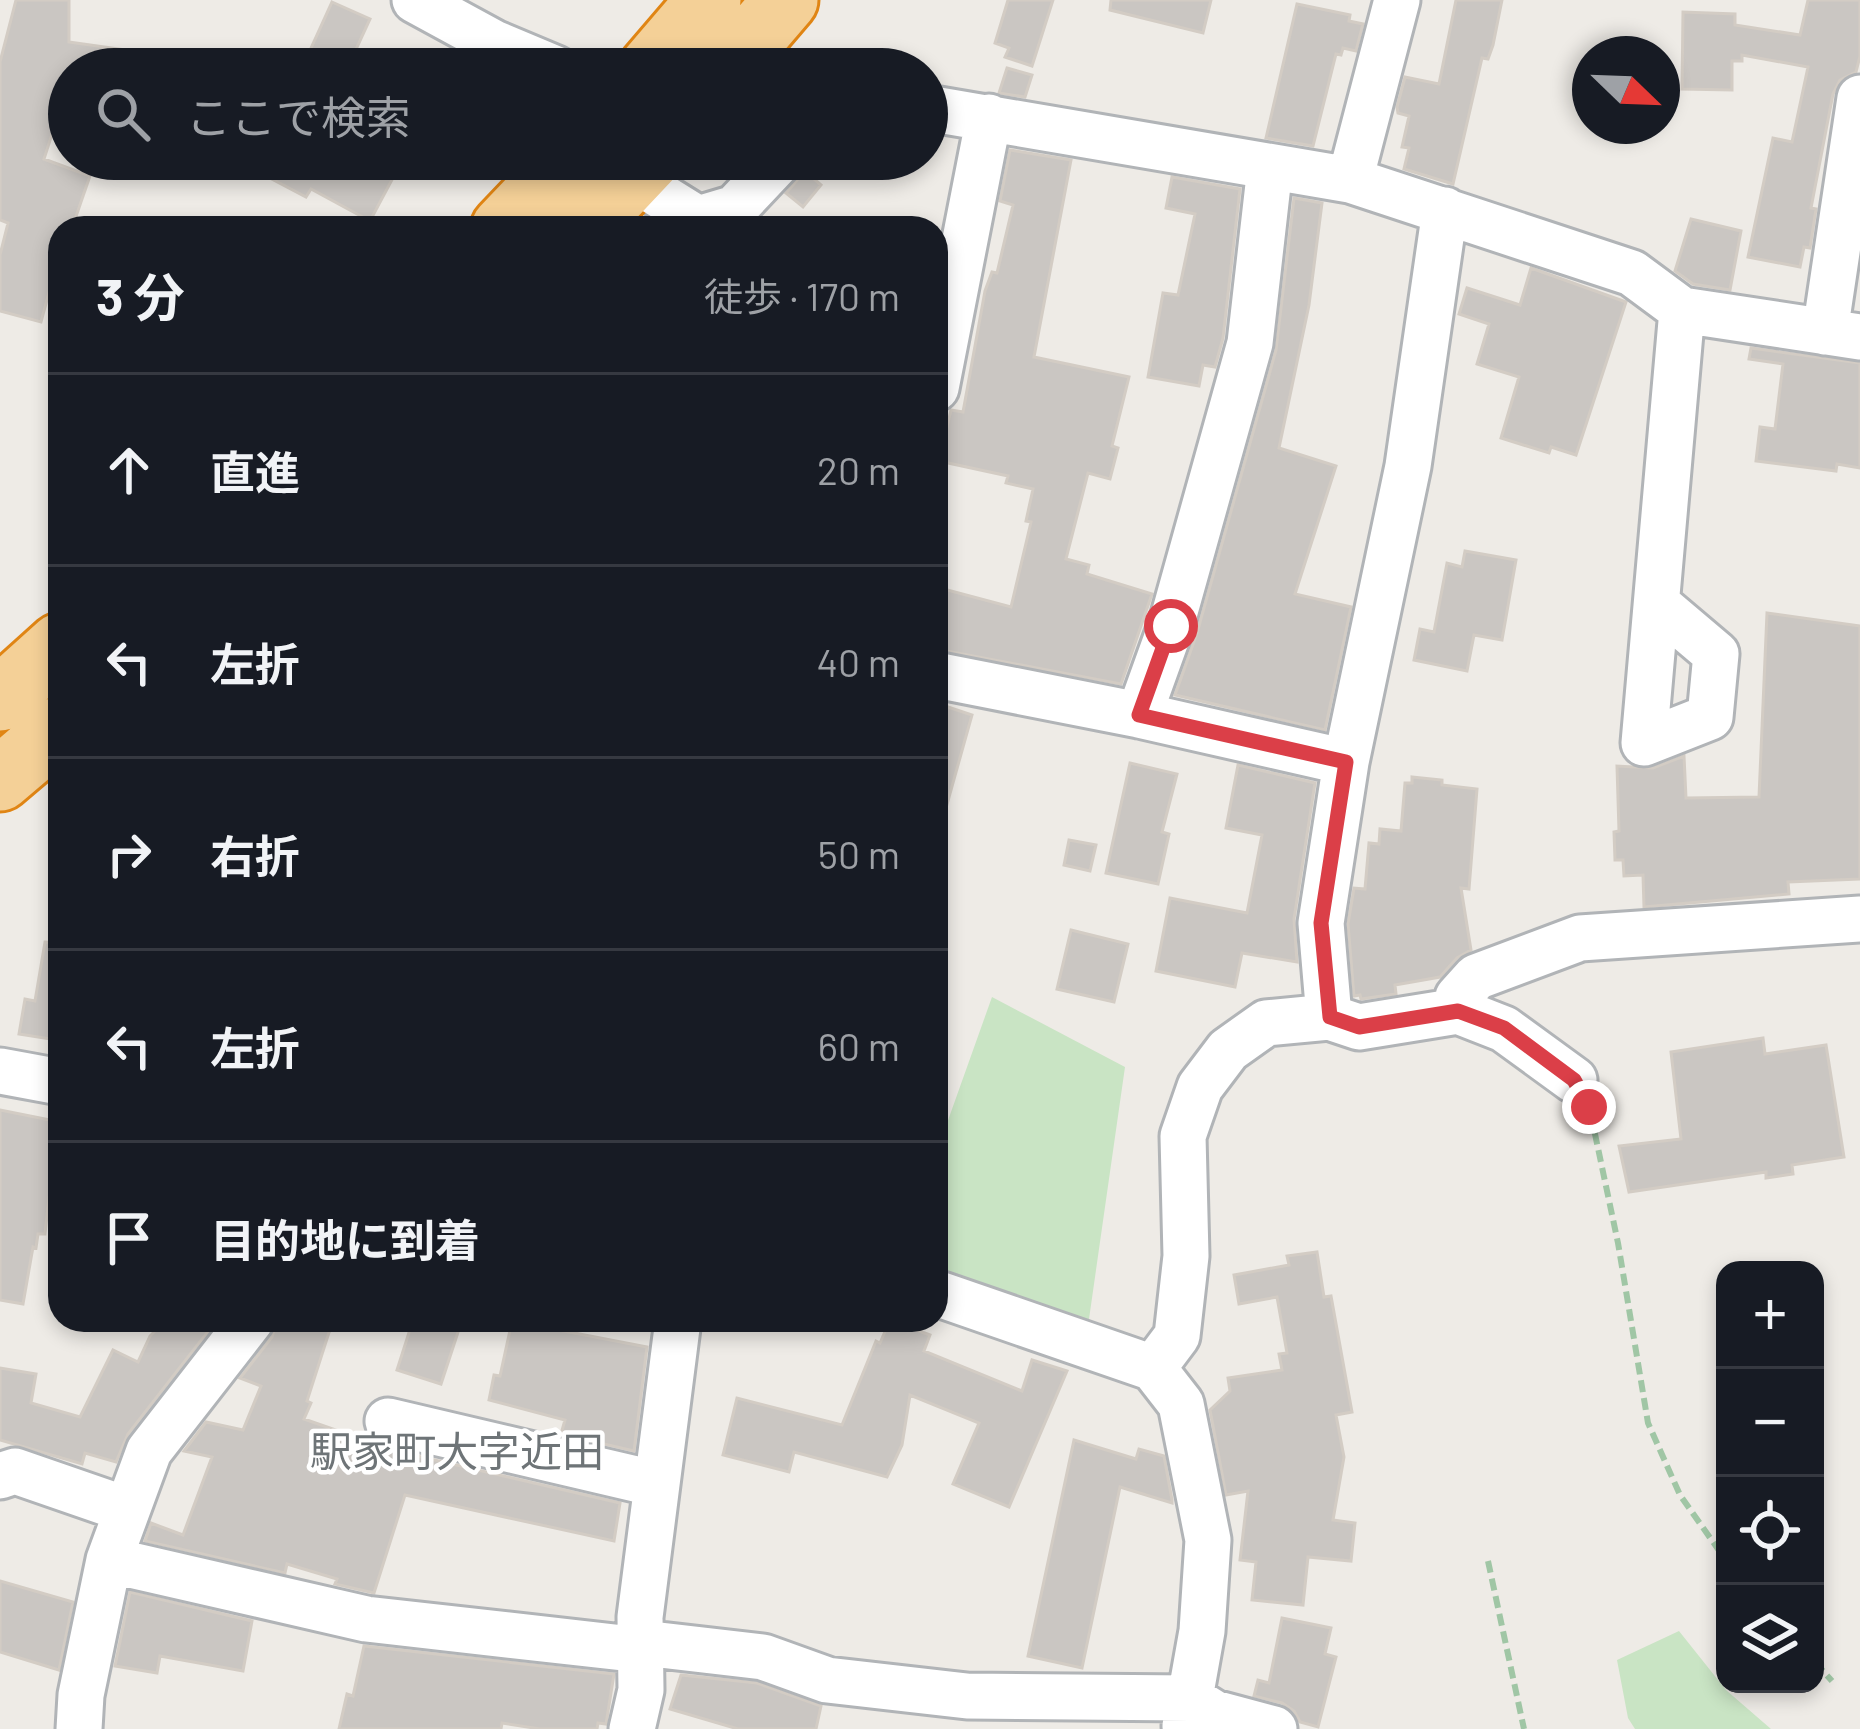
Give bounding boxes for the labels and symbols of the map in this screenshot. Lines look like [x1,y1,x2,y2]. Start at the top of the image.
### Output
north arrow [1572,36,1680,144]
route start [1144,599,1198,653]
route end [1562,1080,1616,1134]
district label: 駅家町大字近田 [310,1425,604,1475]

